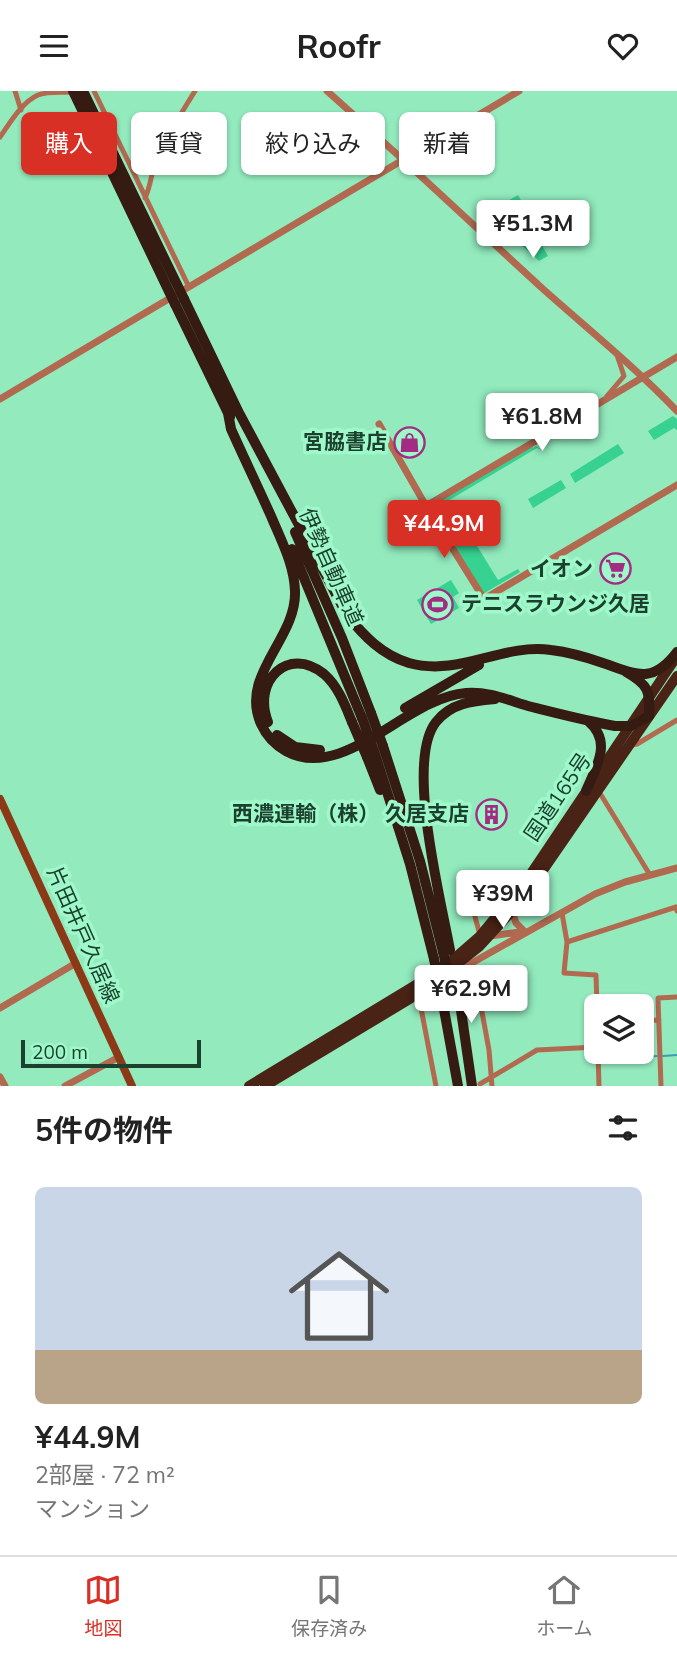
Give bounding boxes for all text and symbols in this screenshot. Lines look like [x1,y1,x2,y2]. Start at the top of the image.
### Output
text: Roofr [296,26,381,66]
icon: menu [35,27,73,65]
icon: heart [604,27,642,65]
chip: 購入 [21,112,117,175]
chip: 賃貸 [131,112,227,175]
chip: 絞り込み [241,112,385,175]
chip: 新着 [399,112,495,175]
pin: ¥51.3M [476,201,590,260]
text: ¥51.3M [493,208,573,237]
pin: ¥61.8M [485,393,599,453]
text: ¥61.8M [502,401,582,430]
shop icon: 宮脇書店 [393,425,427,459]
place label: 宮脇書店 [303,428,387,454]
pin: ¥44.9M [387,501,501,560]
street label: 伊勢自動車道 [294,504,369,629]
text: ¥44.9M [404,508,484,537]
supermarket icon: イオン [599,552,633,586]
place label: イオン [530,555,593,581]
sports icon: テニスラウンジ久居 [421,587,455,621]
place label: テニスラウンジ久居 [461,590,650,616]
street label: 国道165号 [518,747,596,845]
building icon: 西濃運輸（株） 久居支店 [475,797,509,831]
place label: 西濃運輸（株） 久居支店 [232,800,469,826]
street label: 片田井戸久居線 [42,862,126,1007]
pin: ¥39M [462,871,544,930]
text: ¥39M [472,878,534,907]
pin: ¥62.9M [414,965,528,1025]
text: ¥62.9M [431,973,511,1002]
map controls [584,994,654,1064]
button: layers [584,994,654,1064]
scale bar [21,1037,201,1069]
text: 200 m [32,1040,88,1064]
icon: filters [604,1109,642,1147]
text: 5件の物件 [35,1111,173,1149]
icon: home [276,1233,402,1359]
text: ¥44.9M [35,1418,141,1456]
text: 2部屋 · 72 m² [35,1460,175,1489]
text: マンション [35,1494,150,1523]
tab: 地図 [84,1571,122,1640]
tab: 保存済み [291,1571,367,1640]
tab: ホーム [536,1571,593,1640]

